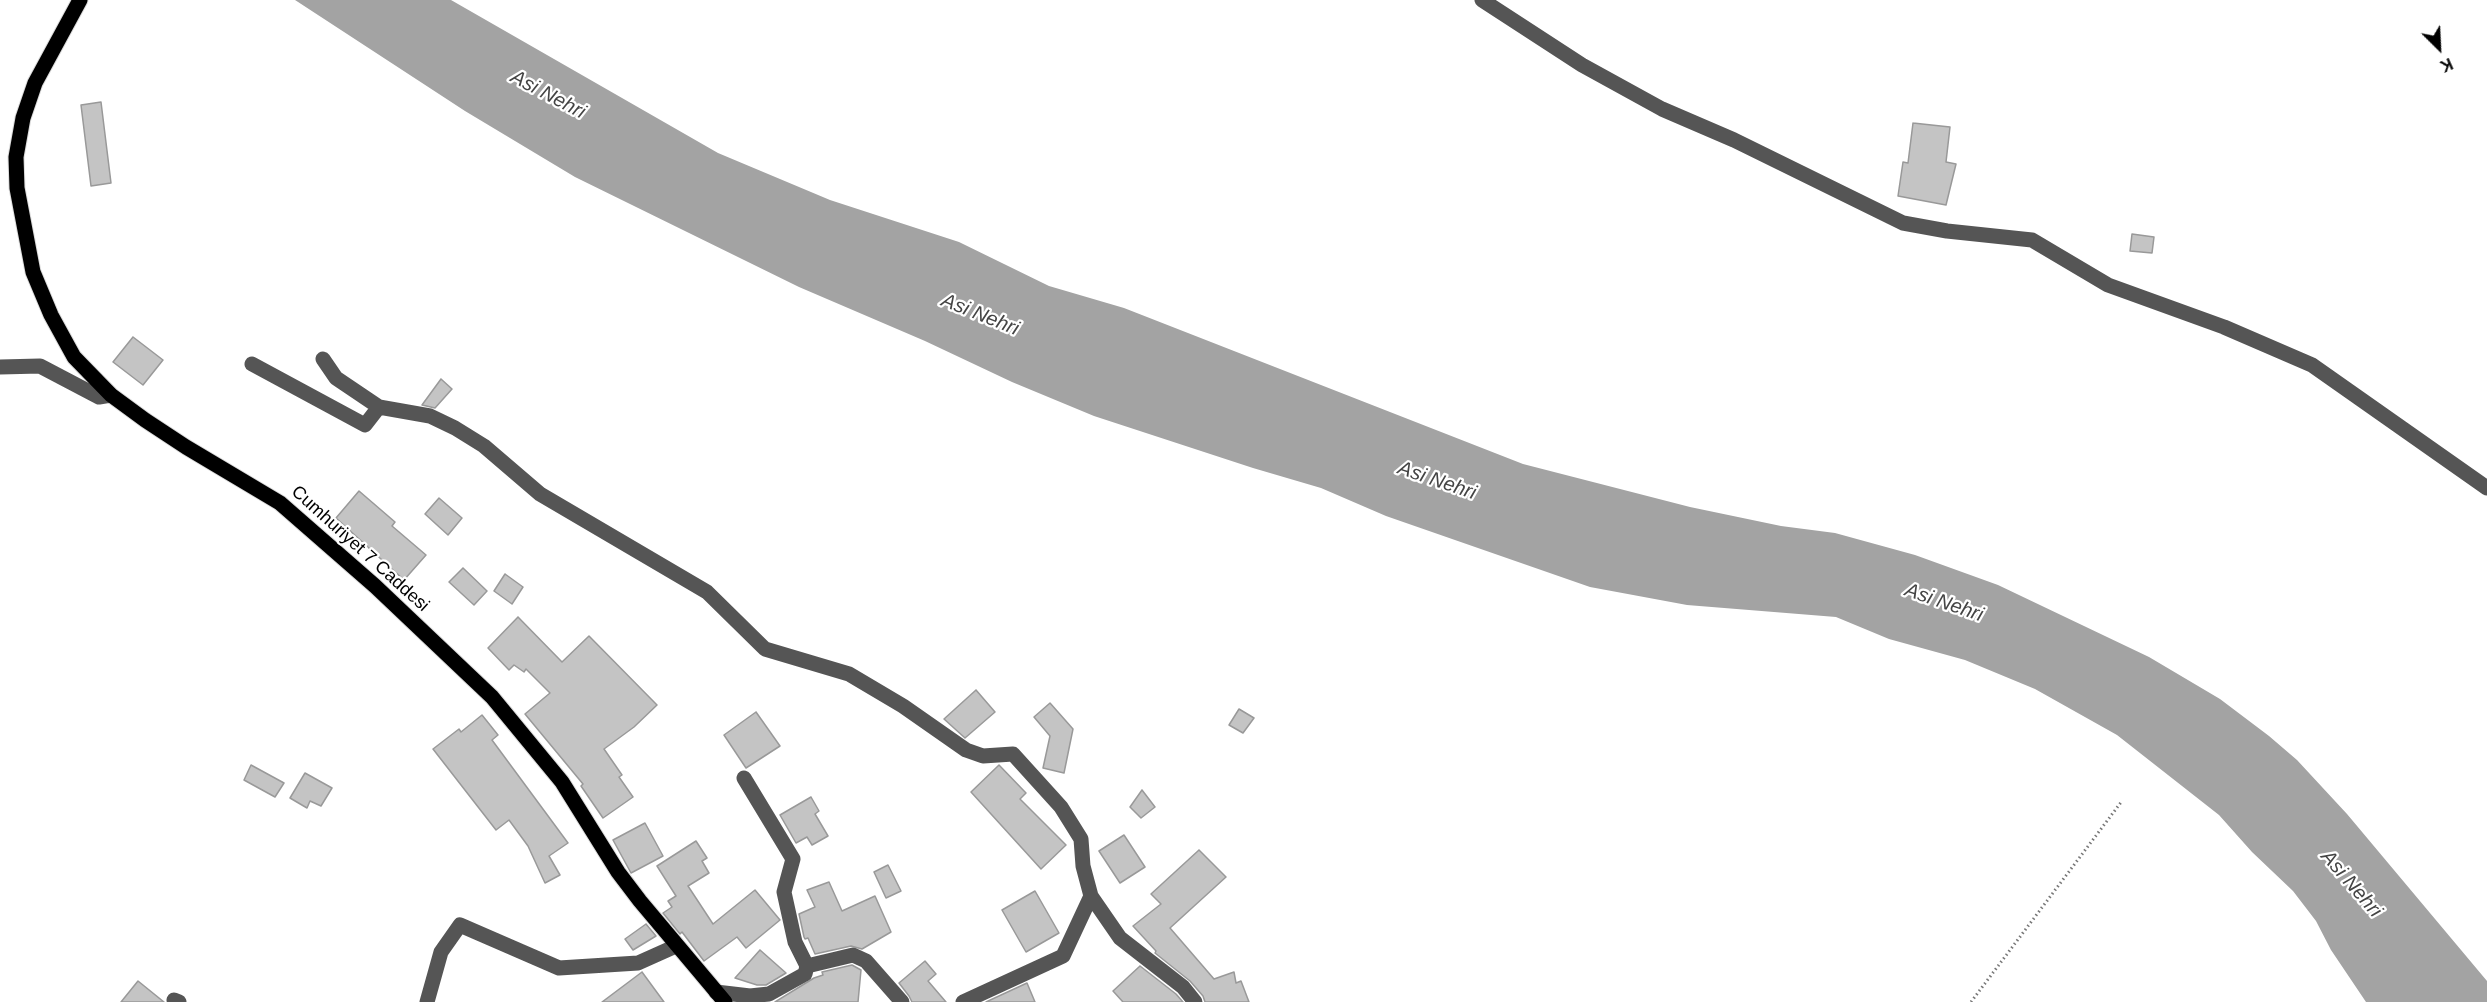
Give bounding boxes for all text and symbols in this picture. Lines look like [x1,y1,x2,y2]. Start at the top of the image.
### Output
north arrow [2409,18,2469,78]
text: K [2438,55,2455,75]
water label: Asi Nehri [507,65,589,125]
water label: Asi Nehri [938,289,1022,341]
water label: Asi Nehri [1395,456,1479,506]
street label: Cumhuriyet 7 Caddesi [287,481,433,617]
water label: Asi Nehri [1902,578,1986,628]
water label: Asi Nehri [2315,846,2387,922]

